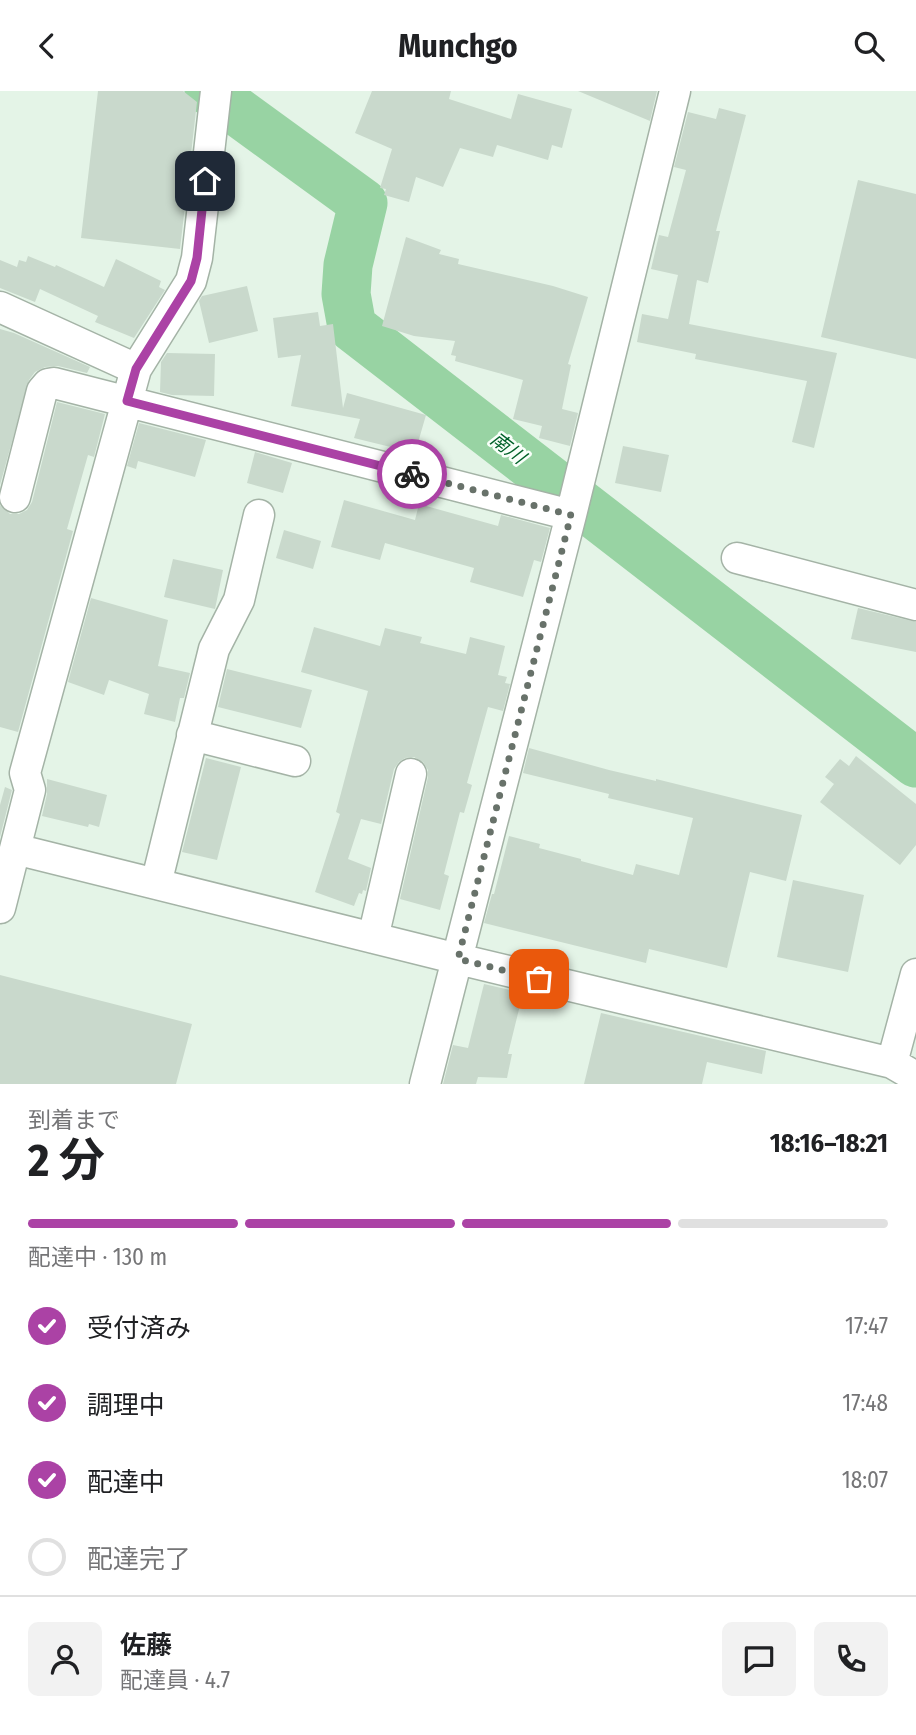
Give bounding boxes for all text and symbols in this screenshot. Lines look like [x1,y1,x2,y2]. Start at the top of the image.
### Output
icon: back [28,27,66,65]
text: Munchgo [398,27,518,65]
icon: search [850,27,888,65]
pin [175,151,235,211]
icon: home [186,162,224,200]
water label: 南川 [486,427,532,470]
courier [377,439,447,509]
icon: bike [393,455,431,493]
pin [509,949,569,1009]
icon: bag [520,960,558,998]
text: 到着まで [28,1106,120,1134]
text: 18:16–18:21 [770,1128,888,1159]
text: 2 分 [28,1133,105,1188]
text: 配達中 · 130 m [28,1243,167,1271]
icon: check [28,1307,66,1345]
text: 17:47 [845,1312,888,1340]
text: 受付済み [87,1313,191,1344]
icon: check [28,1384,66,1422]
text: 17:48 [842,1389,888,1417]
text: 調理中 [87,1390,165,1421]
icon: check [28,1461,66,1499]
text: 18:07 [842,1466,888,1494]
text: 配達中 [87,1467,165,1498]
text: 配達完了 [87,1544,191,1575]
button: person [28,1622,102,1696]
button: chat [722,1622,796,1696]
button: phone [814,1622,888,1696]
text: 佐藤 [120,1630,172,1661]
text: 配達員 · 4.7 [120,1666,230,1694]

